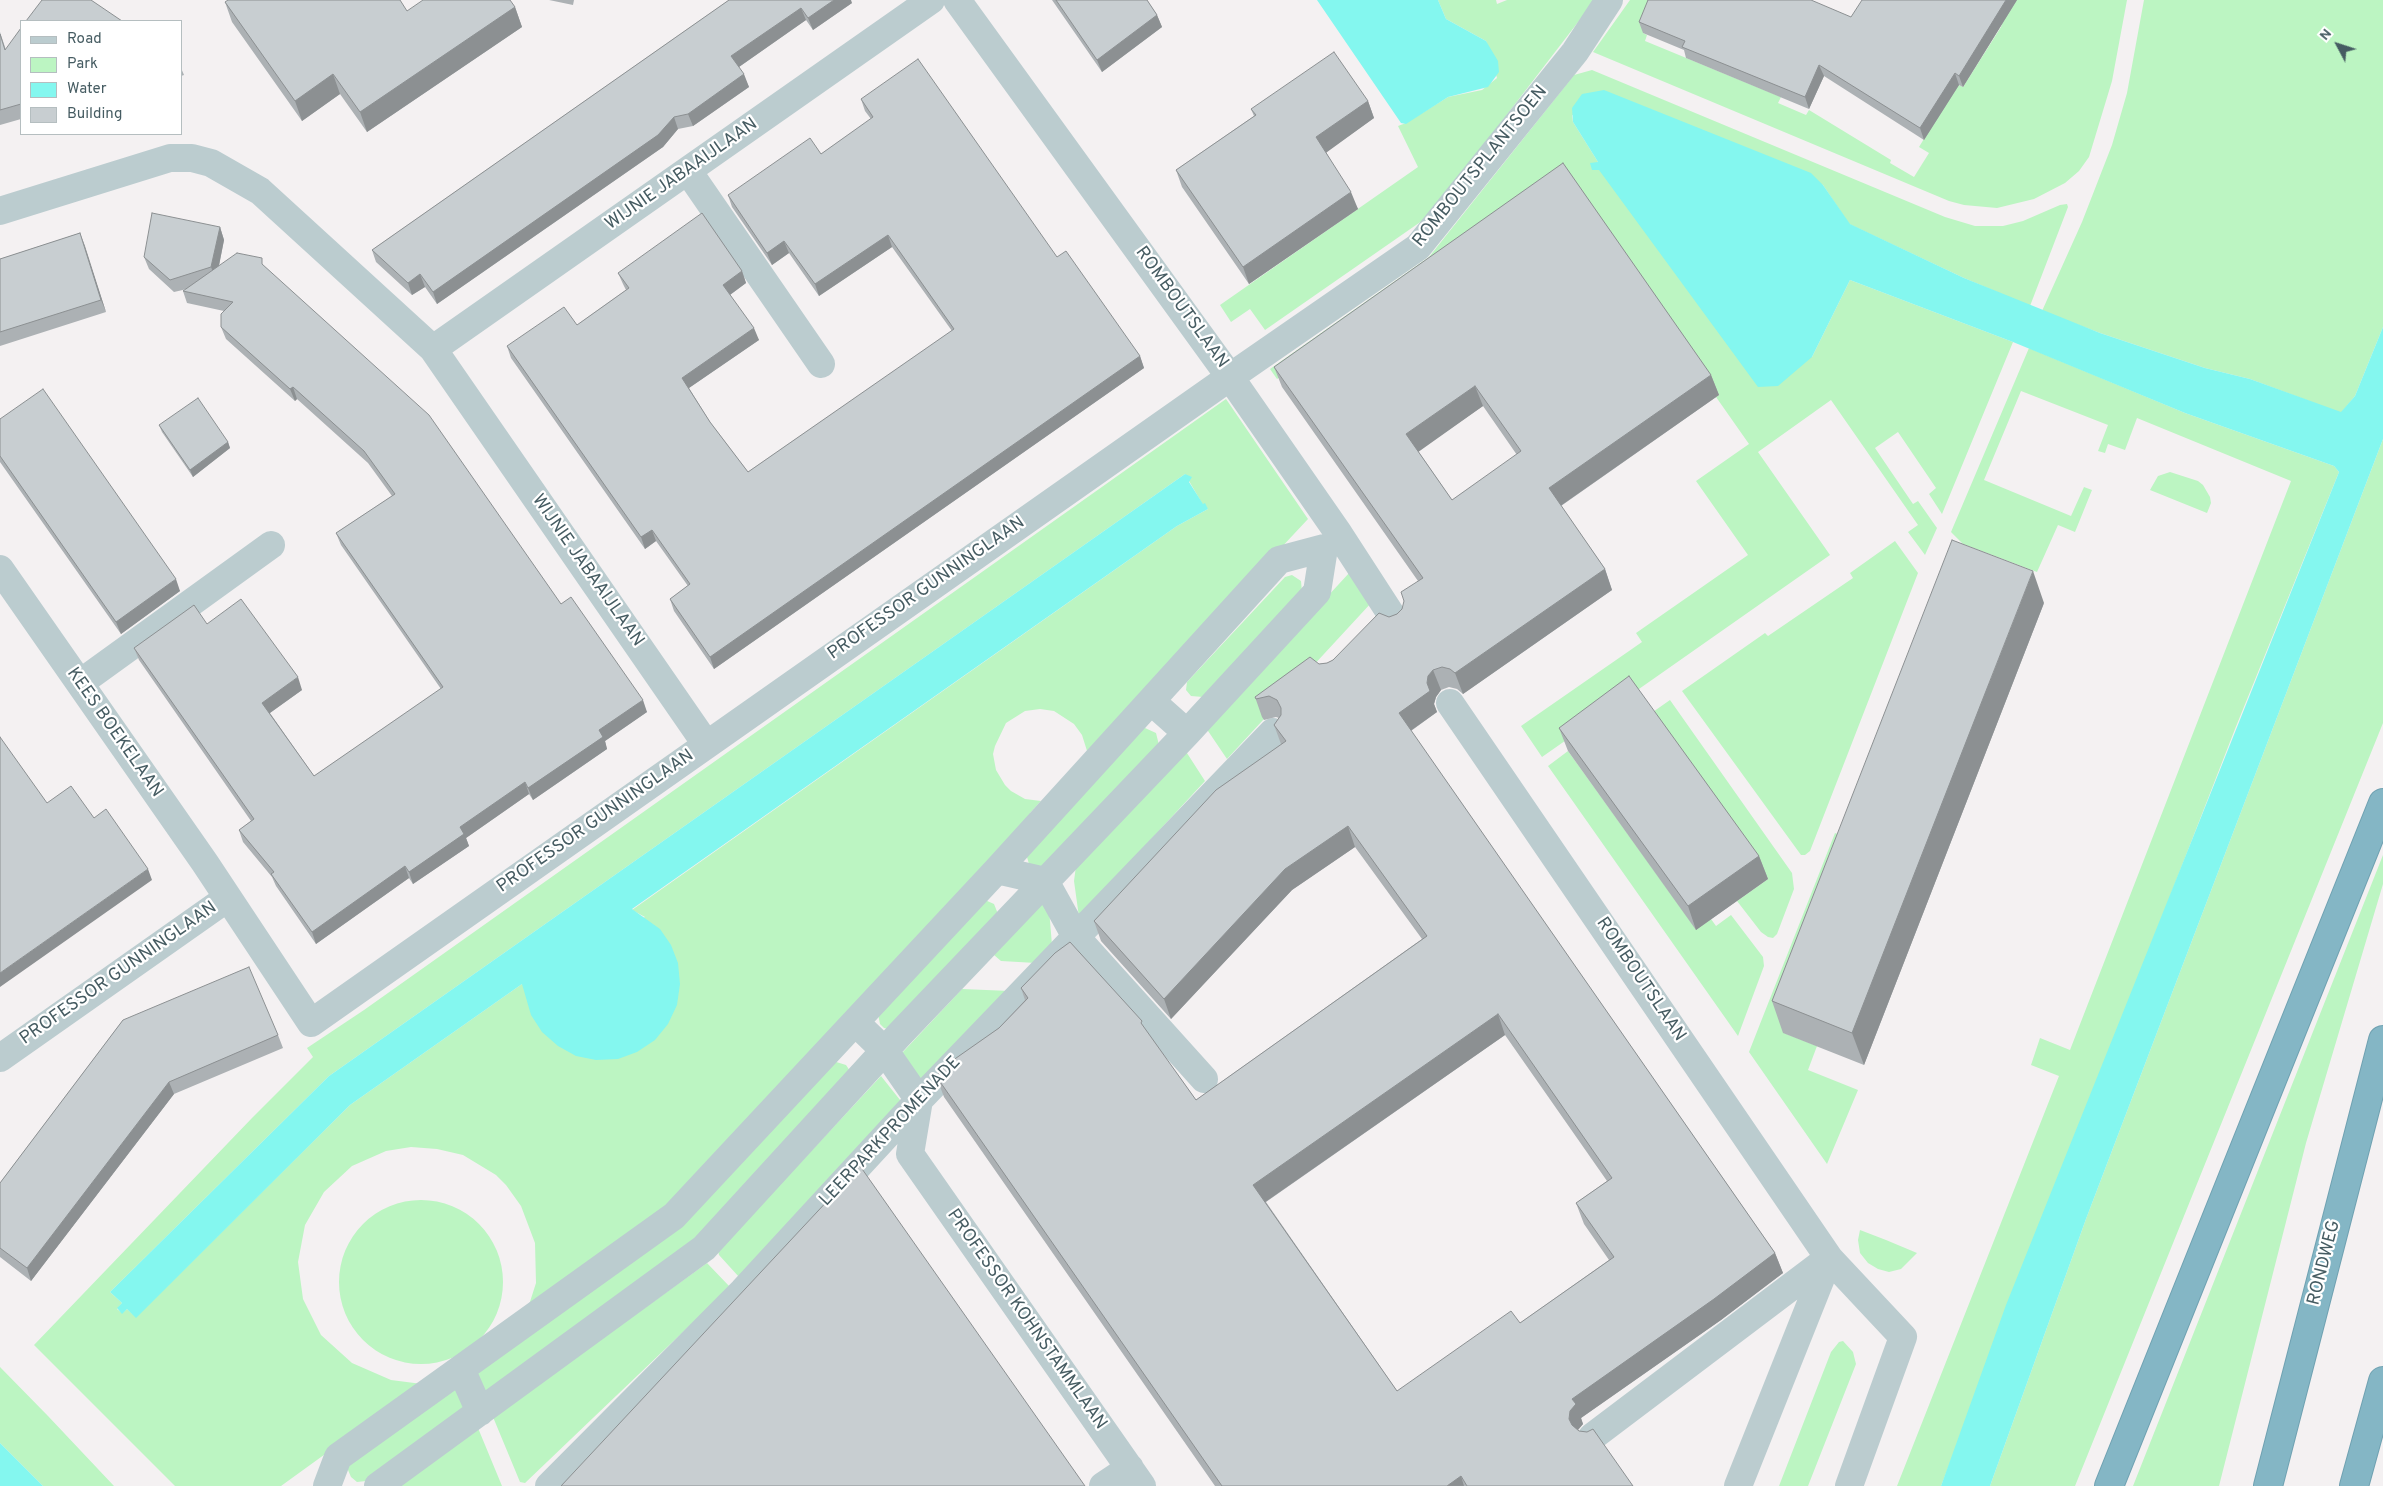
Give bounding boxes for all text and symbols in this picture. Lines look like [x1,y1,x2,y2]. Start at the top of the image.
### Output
legend [20,20,182,135]
north arrow [2313,20,2363,70]
text: N [2316,26,2336,44]
text: Road [67,30,102,49]
text: Park [67,55,98,74]
text: Water [67,80,106,99]
street label: ROMBOUTSPLANTSOEN [1409,82,1553,252]
text: Building [67,105,122,124]
street label: WIJNIE JABAAIJLAAN [602,114,762,236]
street label: ROMBOUTSLAAN [1130,243,1232,373]
street label: WIJNIE JABAAIJLAAN [526,491,648,651]
street label: PROFESSOR GUNNINGLAAN [824,513,1030,665]
street label: KEES BOEKELAAN [61,664,167,802]
street label: PROFESSOR GUNNINGLAAN [493,746,699,898]
street label: PROFESSOR GUNNINGLAAN [16,898,222,1050]
street label: ROMBOUTSLAAN [1590,914,1690,1046]
street label: LEERPARKPROMENADE [816,1053,966,1211]
street label: PROFESSOR KOHNSTAMMLAAN [941,1206,1111,1434]
street label: RONDWEG [2304,1218,2346,1308]

